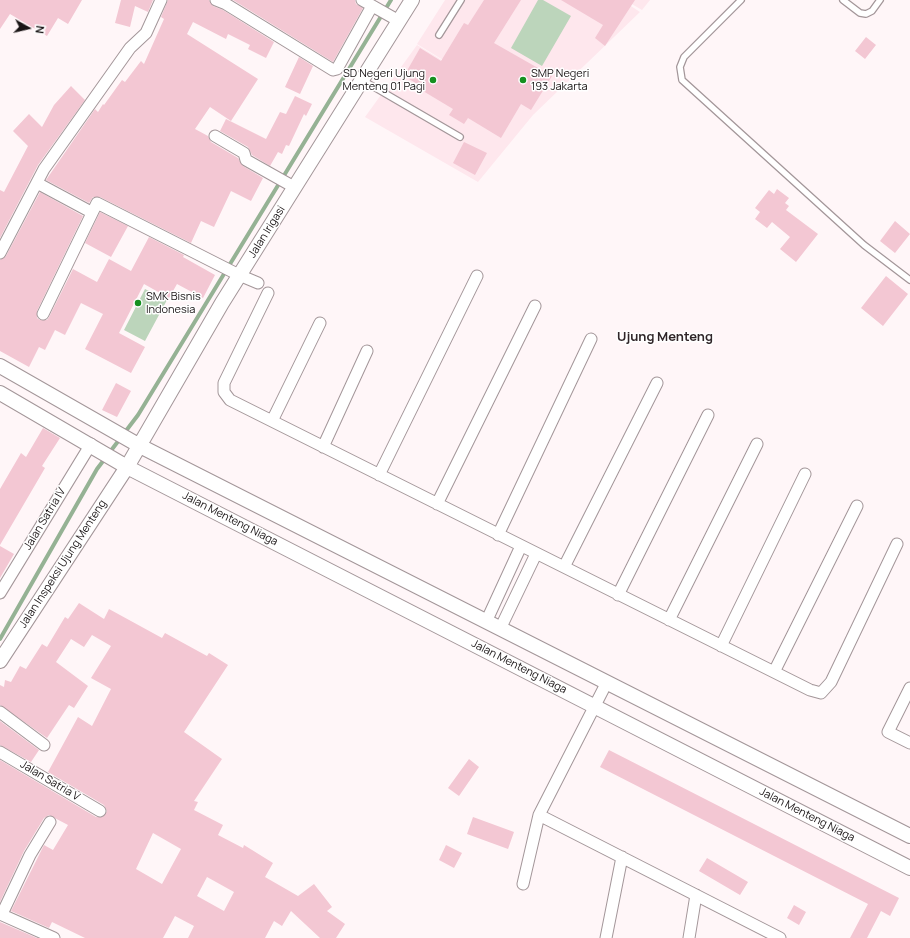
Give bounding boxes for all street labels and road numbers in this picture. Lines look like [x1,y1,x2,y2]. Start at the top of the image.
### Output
street label: Jalan Irigasi [246,204,288,260]
street label: Jalan Satria IV [21,486,69,552]
street label: Jalan Menteng Niaga [180,489,280,549]
street label: Jalan Inspeksi Ujung Menteng [17,497,109,631]
street label: Jalan Menteng Niaga [469,637,569,697]
street label: Jalan Satria V [18,758,82,804]
street label: Jalan Menteng Niaga [757,785,857,845]

